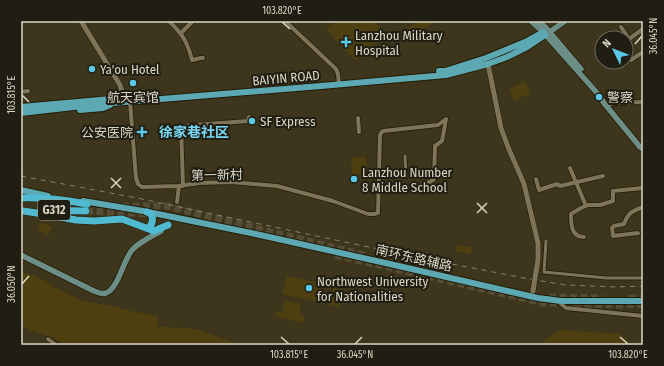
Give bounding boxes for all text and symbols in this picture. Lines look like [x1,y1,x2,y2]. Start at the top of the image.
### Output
text: 103.820°E [262,5,302,17]
text: 36.045°N [648,18,660,54]
place label: Lanzhou Military Hospital [355,28,443,58]
north arrow [594,30,634,70]
marker: Lanzhou Military Hospital [340,36,352,48]
text: N [600,37,614,50]
place label: Ya'ou Hotel [100,62,160,77]
marker: Ya'ou Hotel [87,64,97,74]
street label: BAIYIN ROAD [252,68,320,88]
text: 103.815°E [6,76,18,114]
marker: 航天宾馆 [128,78,138,88]
place label: 航天宾馆 [107,90,159,105]
place label: 警察 [607,90,633,105]
marker: 警察 [594,92,604,102]
place label: SF Express [260,114,316,129]
marker: SF Express [247,116,257,126]
district label: 徐家巷社区 [159,124,229,141]
place label: 公安医院 [81,125,133,140]
marker: 公安医院 [136,126,148,138]
place label: Lanzhou Number 8 Middle School [362,165,453,195]
street label: 第一新村 [191,167,243,183]
marker: Lanzhou Number 8 Middle School [349,174,359,184]
road number: G312 [38,200,70,220]
street label: 南环东路辅路 [374,242,454,274]
text: 36.050°N [6,265,18,303]
place label: Northwest University for Nationalities [317,274,428,304]
marker: Northwest University for Nationalities [304,283,314,293]
text: 103.815°E [270,349,308,361]
text: 36.045°N [337,349,373,361]
text: 103.820°E [608,349,648,361]

